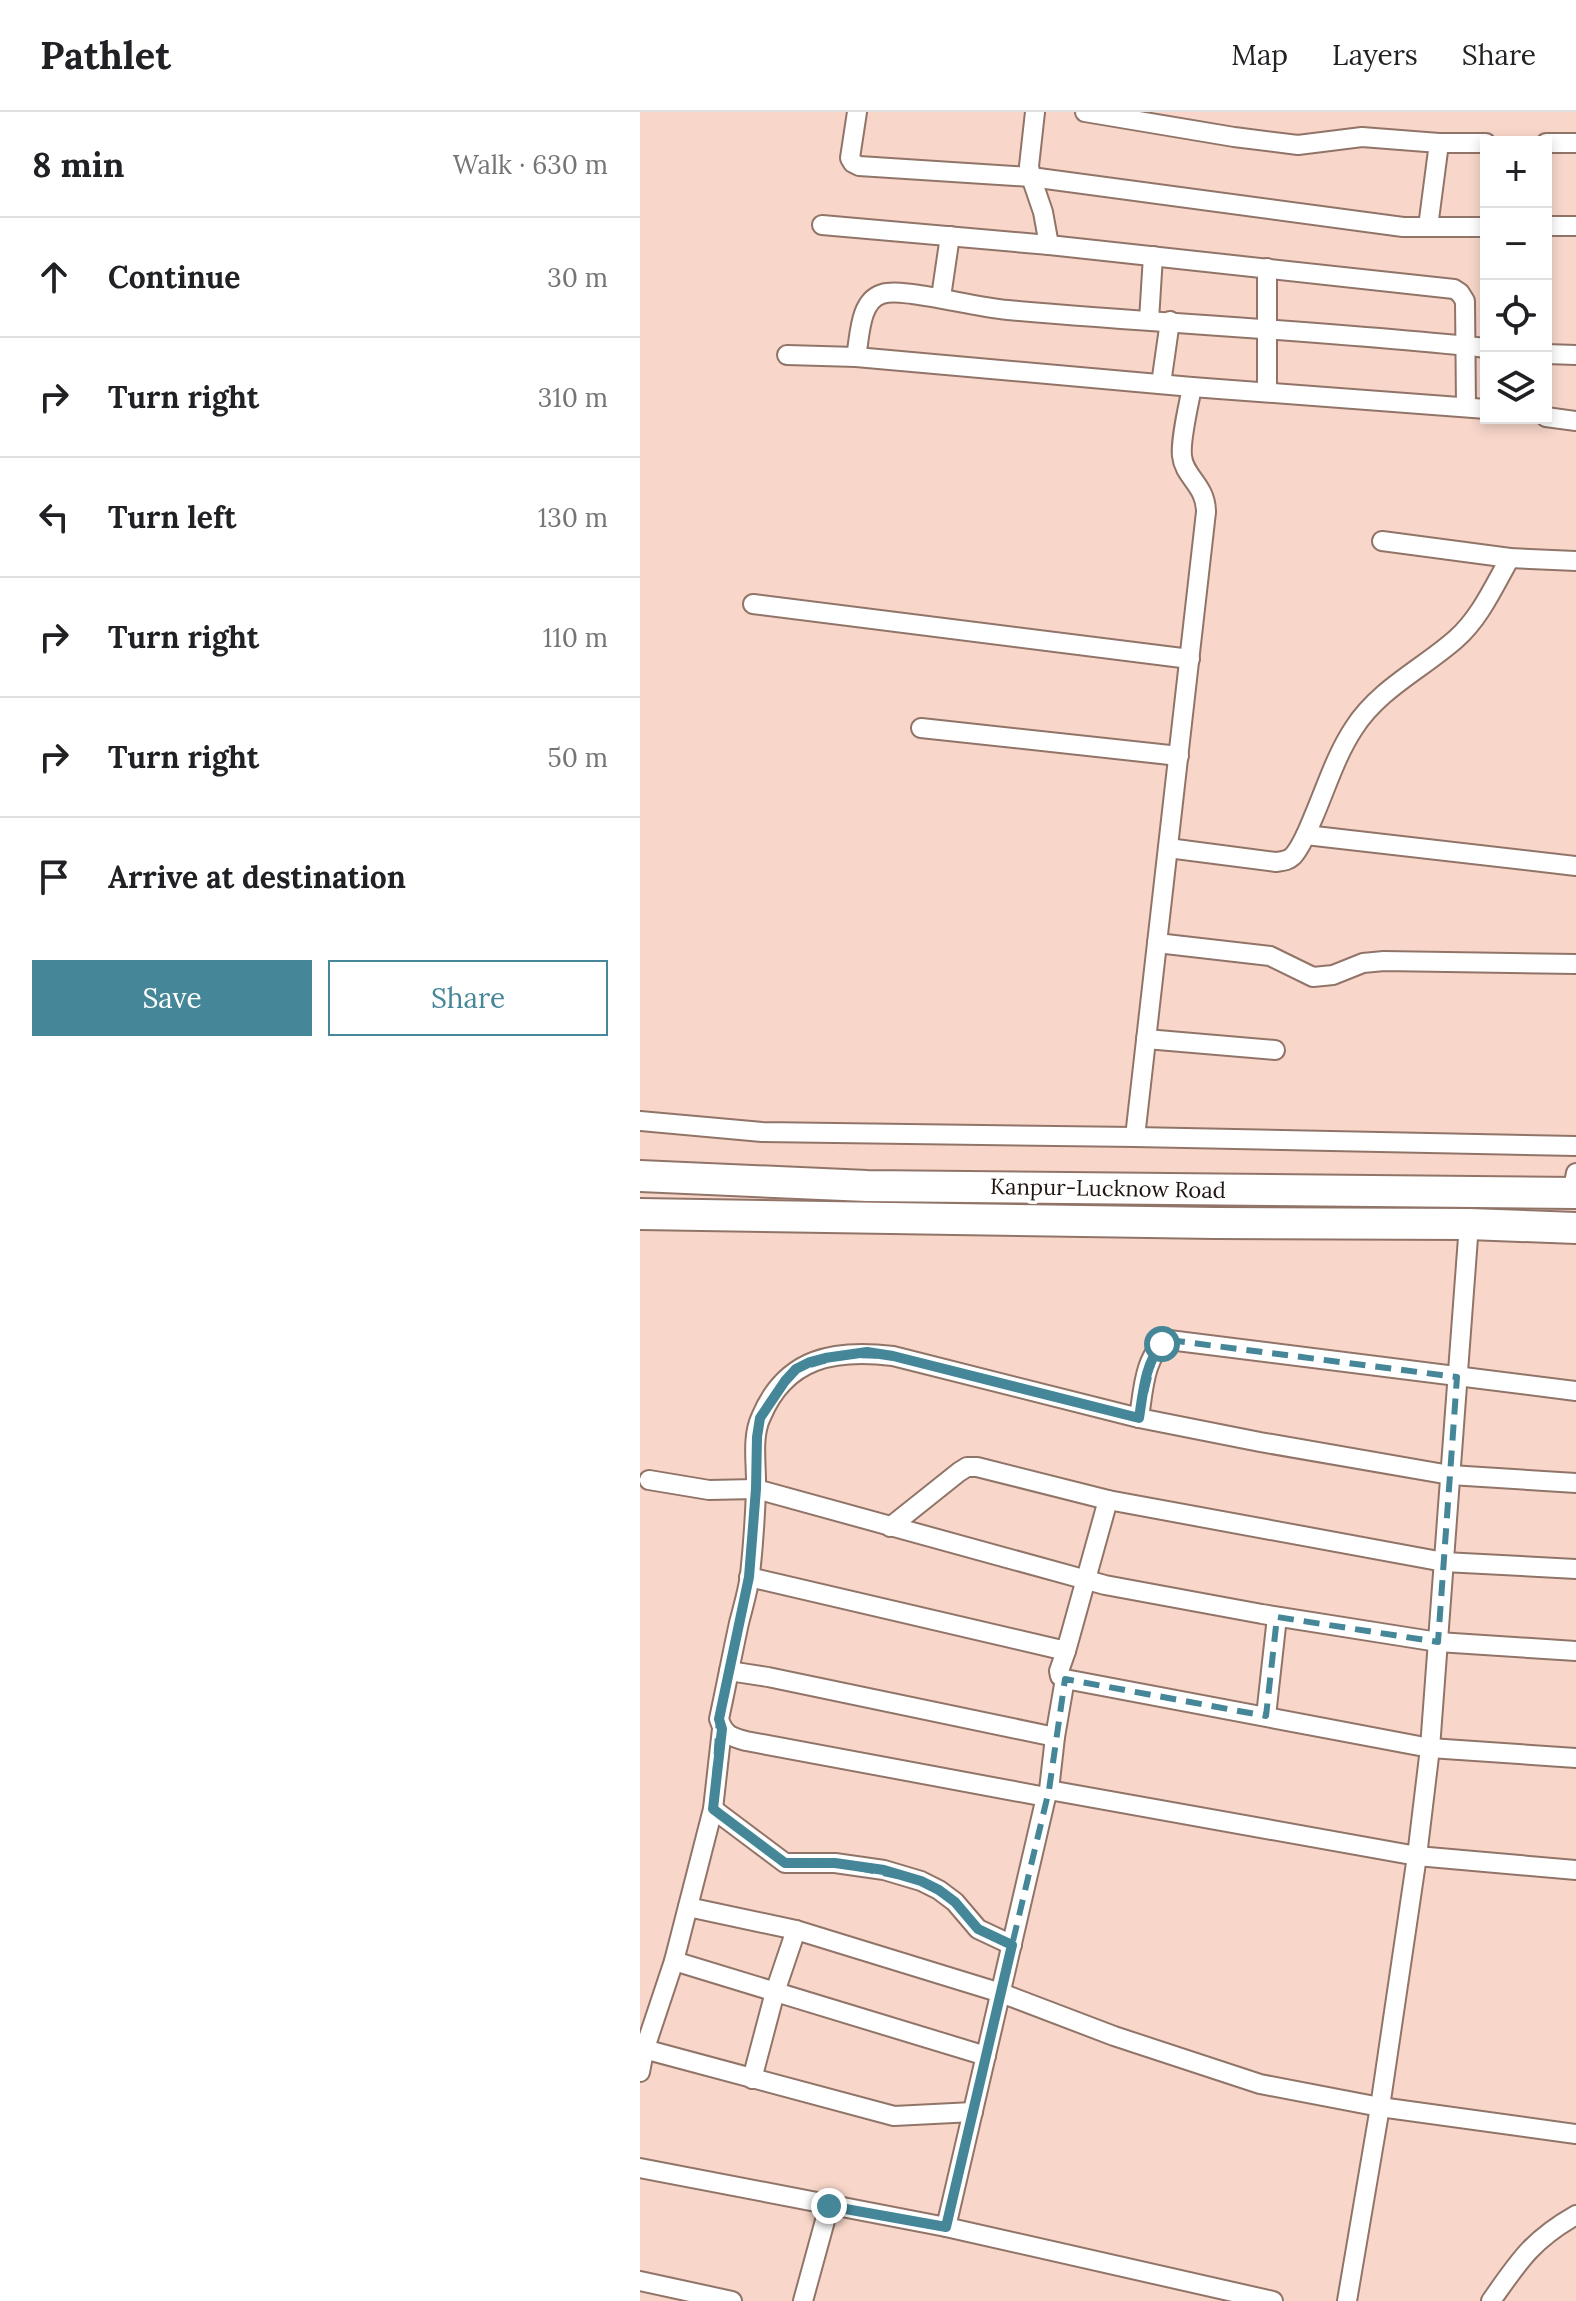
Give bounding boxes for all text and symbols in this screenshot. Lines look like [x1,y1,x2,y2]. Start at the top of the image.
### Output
text: Pathlet [40,31,171,79]
text: Map [1231,37,1288,73]
text: Layers [1332,37,1418,73]
text: Share [1462,37,1536,73]
map controls [1480,136,1552,424]
button: + [1480,136,1552,208]
text: 8 min [32,143,124,186]
text: Walk · 630 m [453,148,608,181]
button: − [1480,208,1552,280]
icon: ahead [32,255,76,299]
text: Continue [108,258,240,296]
text: 30 m [547,261,608,294]
button: locate [1480,280,1552,352]
button: layers [1480,352,1552,424]
icon: right [32,375,76,419]
text: Turn right [108,378,259,416]
text: 310 m [538,381,608,414]
icon: left [32,495,76,539]
text: Turn left [108,498,236,536]
text: 130 m [538,501,608,534]
icon: right [32,615,76,659]
text: Turn right [108,618,259,656]
text: 110 m [543,621,608,654]
icon: right [32,735,76,779]
text: Turn right [108,738,259,776]
text: 50 m [548,741,608,774]
icon: arrive [32,855,76,899]
text: Arrive at destination [108,858,406,896]
button: Save [32,960,312,1036]
button: Share [328,960,608,1036]
street label: Kanpur-Lucknow Road [990,1172,1226,1204]
route start [1144,1326,1180,1362]
route end [811,2188,847,2224]

